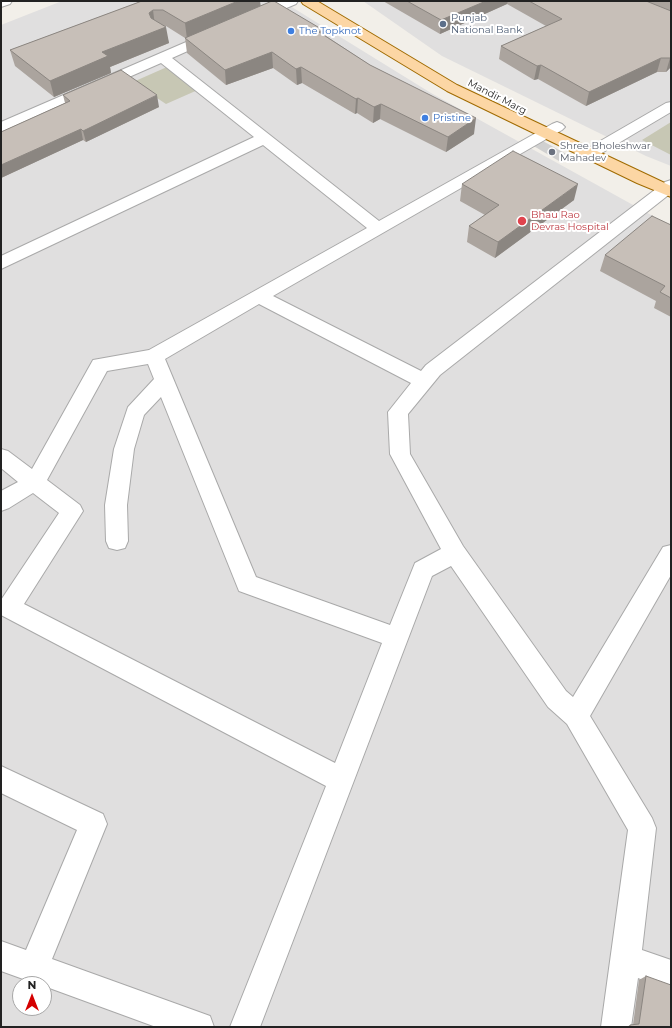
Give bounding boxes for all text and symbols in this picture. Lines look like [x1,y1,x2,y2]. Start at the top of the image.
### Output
place label: Punjab National Bank [451,12,522,36]
marker: Punjab National Bank [438,19,448,29]
place label: The Topknot [299,25,361,37]
marker: The Topknot [286,26,296,36]
street label: Mandir Marg [466,77,528,117]
place label: Pristine [433,112,471,124]
marker: Pristine [420,113,430,123]
place label: Shree Bholeshwar Mahadev [560,140,651,164]
marker: Shree Bholeshwar Mahadev [547,147,557,157]
place label: Bhau Rao Devras Hospital [531,209,609,232]
marker: Bhau Rao Devras Hospital [516,215,528,227]
north arrow [12,976,52,1016]
text: N [28,978,36,992]

